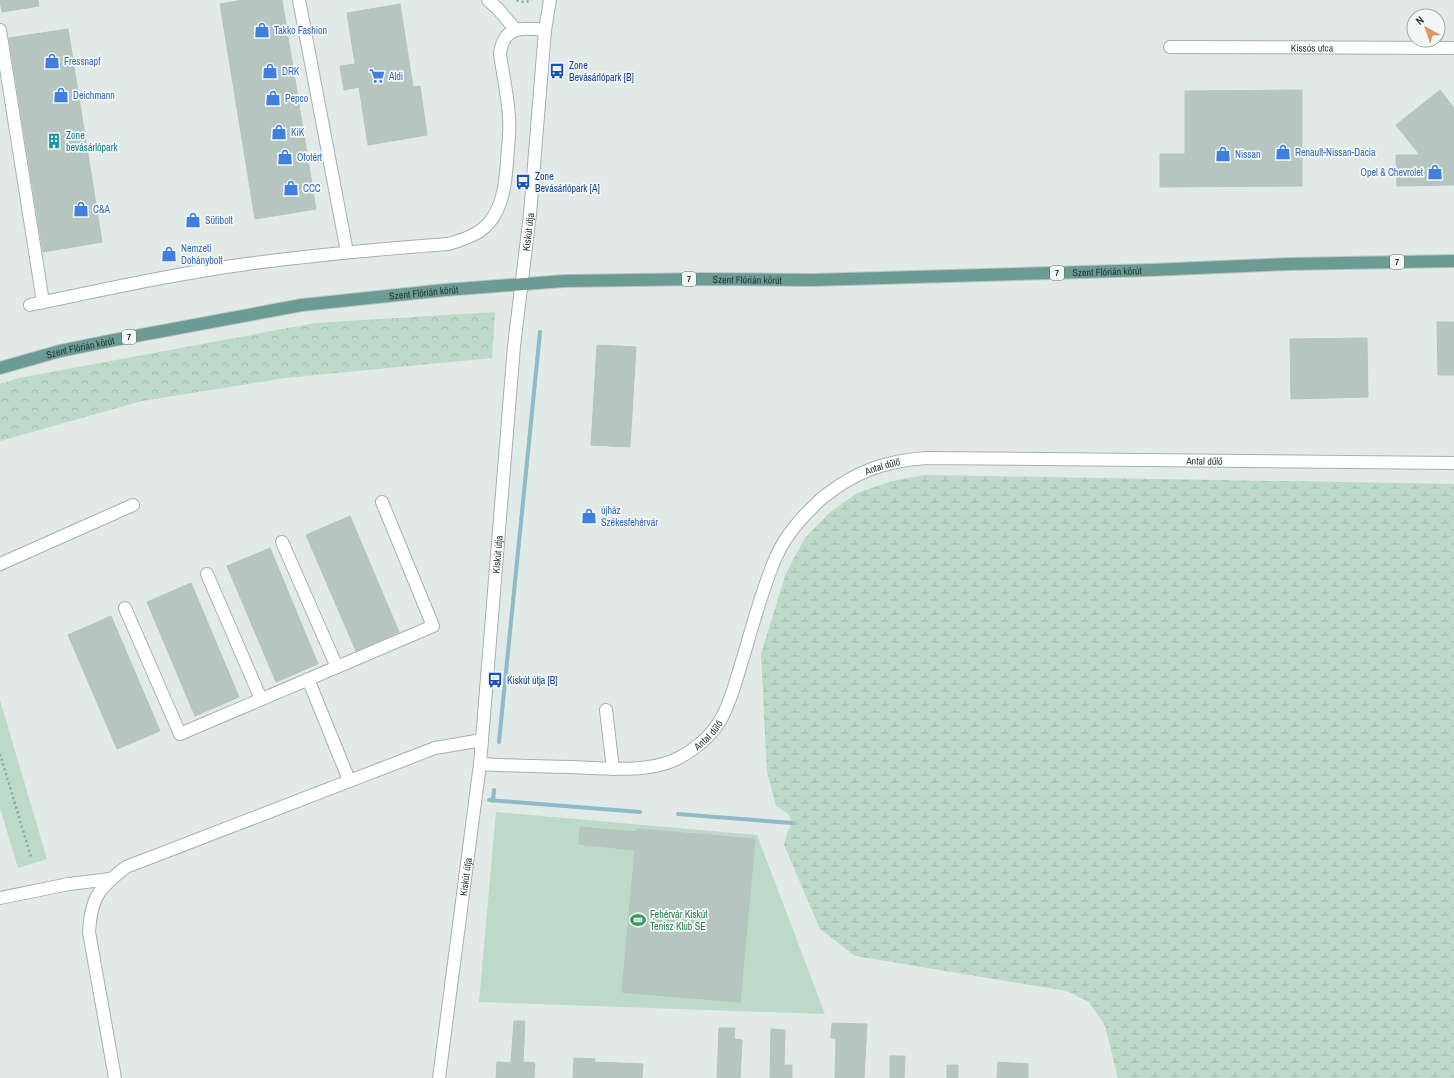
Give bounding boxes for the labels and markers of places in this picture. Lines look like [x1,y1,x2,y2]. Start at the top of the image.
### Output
shop icon: Takko Fashion [253,21,271,39]
place label: Takko Fashion [274,24,327,37]
shop icon: Fressnapf [43,52,61,70]
place label: Fressnapf [64,55,101,68]
place label: Zone Bevásárlópark [B] [569,59,634,84]
shop icon: DRK [261,62,279,80]
bus stop icon: Zone Bevásárlópark [B] [548,62,566,80]
place label: DRK [282,65,300,78]
supermarket icon: Aldi [368,67,386,85]
place label: Aldi [388,70,403,83]
shop icon: Deichmann [52,86,70,104]
place label: Deichmann [73,89,115,102]
shop icon: Pepco [264,89,282,107]
place label: Pepco [285,92,309,105]
shop icon: KiK [270,123,288,141]
place label: KiK [291,126,305,139]
place label: Zone bevásárlópark [66,129,118,154]
building icon: Zone bevásárlópark [45,132,63,150]
shop icon: Renault-Nissan-Dacia [1274,143,1292,161]
shop icon: Nissan [1214,145,1232,163]
place label: Renault-Nissan-Dacia [1295,146,1376,159]
shop icon: Ofotért [276,148,294,166]
place label: Nissan [1235,148,1261,161]
place label: Ofotért [297,151,323,164]
shop icon: Opel & Chevrolet [1426,163,1444,181]
place label: Opel & Chevrolet [1361,166,1424,179]
place label: Zone Bevásárlópark [A] [535,170,600,195]
bus stop icon: Zone Bevásárlópark [A] [514,173,532,191]
shop icon: CCC [282,179,300,197]
place label: CCC [303,182,321,195]
shop icon: C&A [72,200,90,218]
place label: C&A [93,203,110,216]
shop icon: Sütibolt [184,211,202,229]
place label: Sütibolt [205,214,234,227]
place label: Nemzeti Dohánybolt [181,242,223,267]
shop icon: Nemzeti Dohánybolt [160,245,178,263]
place label: újház Székesfehérvár [601,504,658,529]
shop icon: újház Székesfehérvár [580,507,598,525]
bus stop icon: Kiskút útja [B] [486,671,504,689]
place label: Kiskút útja [B] [507,674,558,687]
place label: Fehérvár Kiskút Tenisz Klub SE [650,908,708,933]
sports icon: Fehérvár Kiskút Tenisz Klub SE [629,911,647,929]

